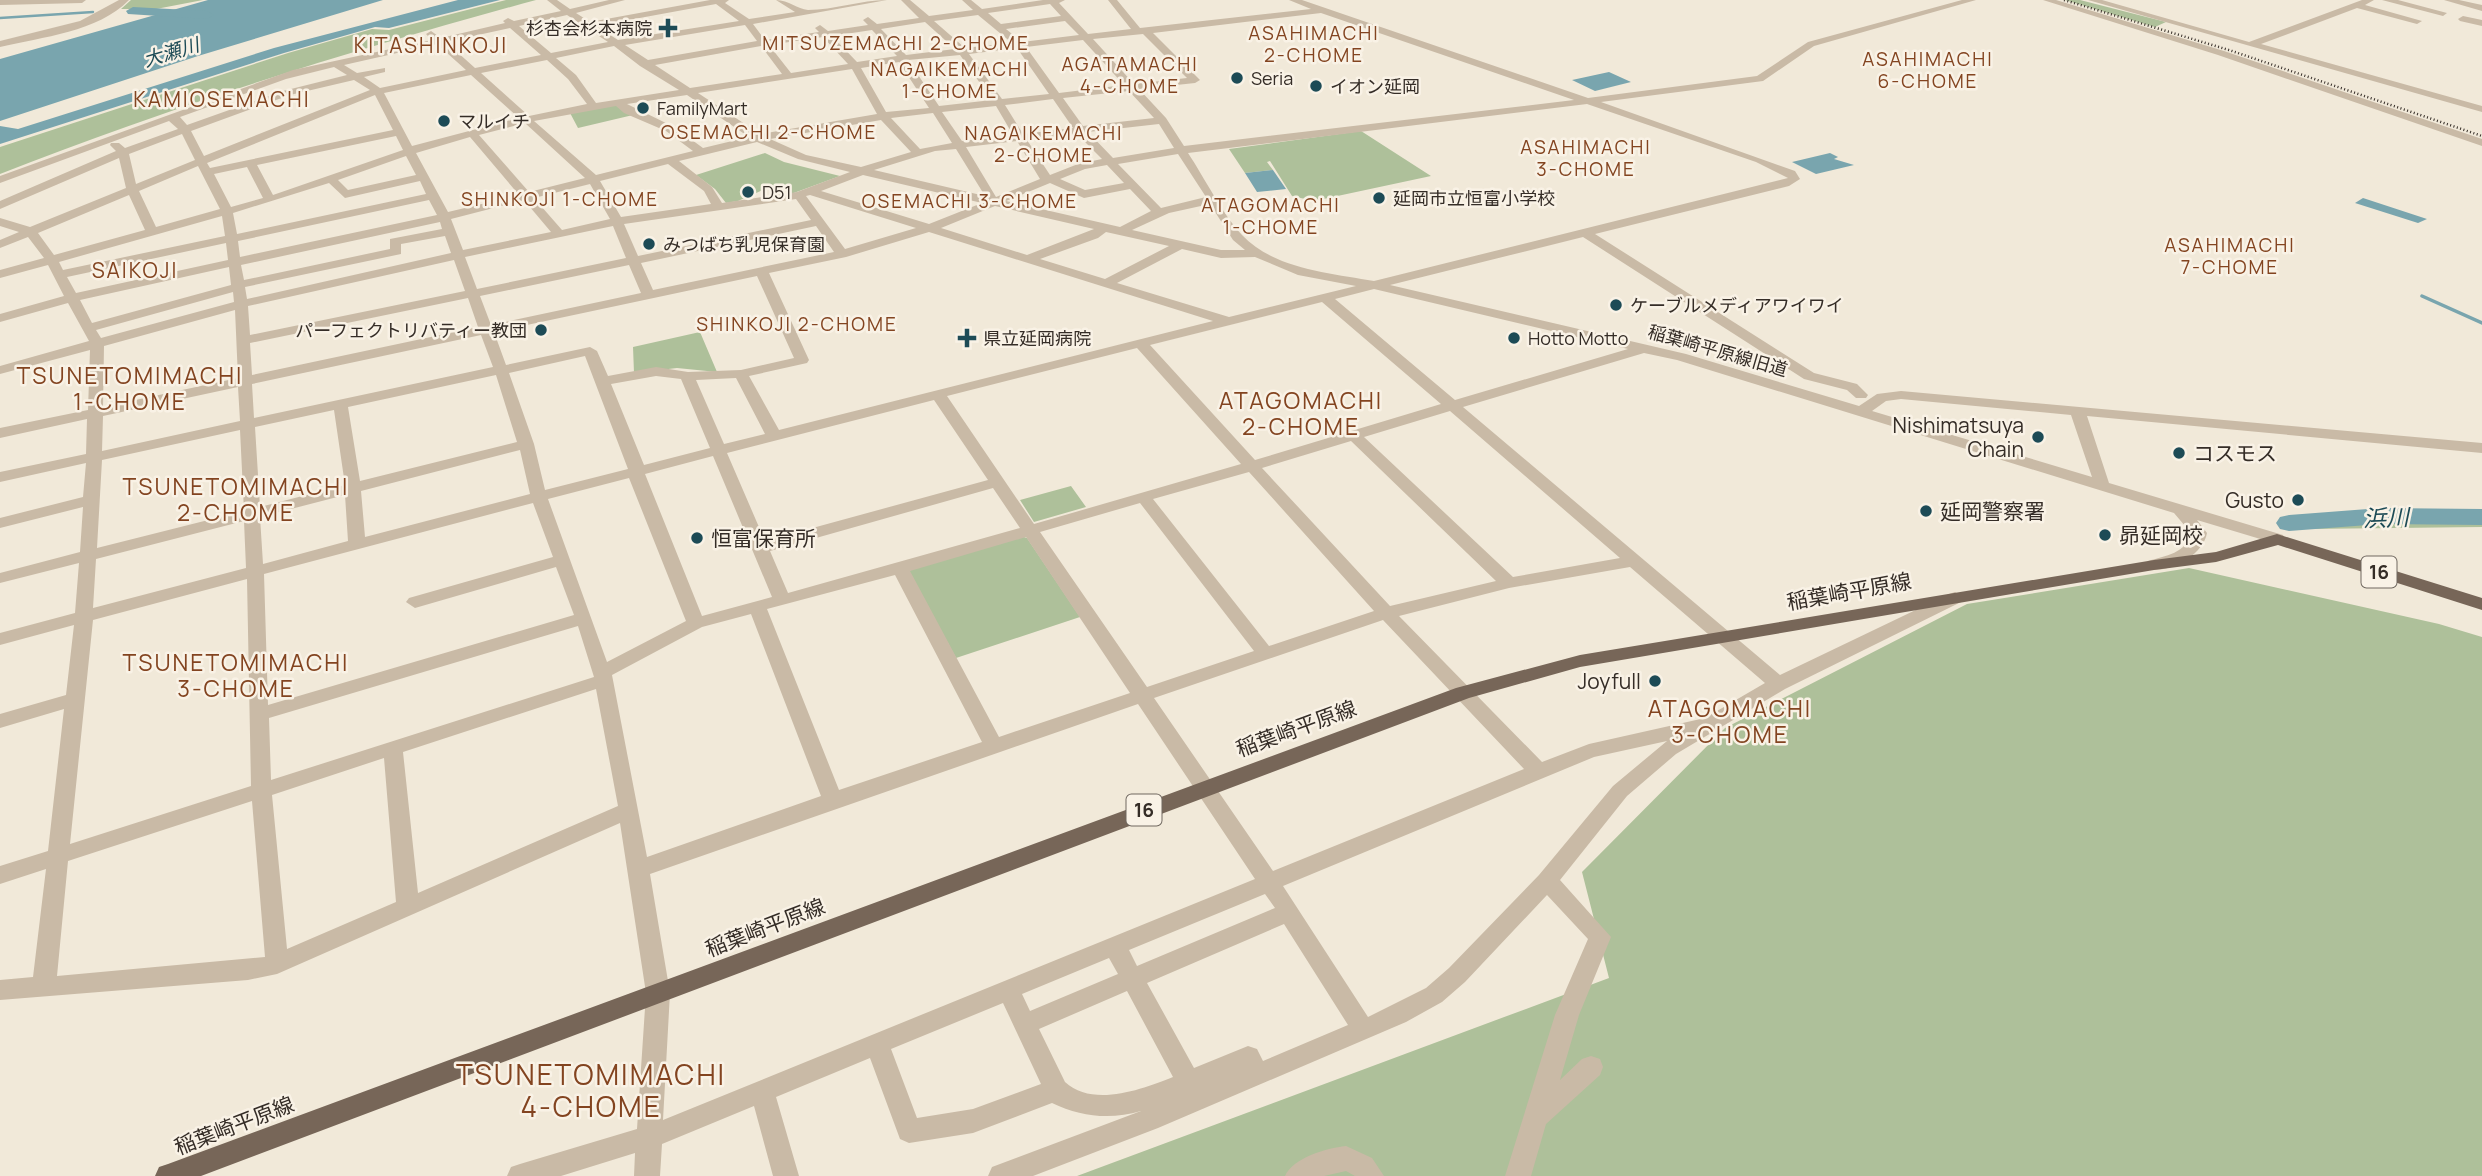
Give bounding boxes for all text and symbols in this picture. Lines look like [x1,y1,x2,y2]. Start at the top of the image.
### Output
place label: 杉杏会杉本病院 [526,16,652,40]
marker: 杉杏会杉本病院 [658,18,678,38]
district label: ASAHIMACHI 2-CHOME [1248,20,1380,68]
district label: MITSUZEMACHI 2-CHOME [762,30,1030,56]
water label: 大瀬川 [140,31,204,73]
district label: KITASHINKOJI [354,31,508,59]
district label: ASAHIMACHI 6-CHOME [1862,46,1994,94]
district label: AGATAMACHI 4-CHOME [1061,51,1199,99]
district label: NAGAIKEMACHI 1-CHOME [871,56,1029,104]
place label: Seria [1251,66,1293,90]
marker: Seria [1229,70,1245,86]
place label: イオン延岡 [1330,74,1420,98]
marker: イオン延岡 [1308,78,1324,94]
district label: KAMIOSEMACHI [133,85,311,113]
place label: FamilyMart [657,96,748,120]
marker: FamilyMart [635,100,651,116]
place label: マルイチ [458,109,530,133]
marker: マルイチ [436,113,452,129]
district label: OSEMACHI 2-CHOME [661,119,877,145]
district label: NAGAIKEMACHI 2-CHOME [965,120,1123,168]
district label: ASAHIMACHI 3-CHOME [1520,134,1652,182]
place label: D51 [762,180,792,204]
marker: D51 [740,184,756,200]
district label: SHINKOJI 1-CHOME [461,186,659,212]
place label: 延岡市立恒富小学校 [1393,186,1555,210]
district label: OSEMACHI 3-CHOME [862,188,1078,214]
marker: 延岡市立恒富小学校 [1371,190,1387,206]
district label: ATAGOMACHI 1-CHOME [1201,192,1341,240]
place label: みつばち乳児保育園 [663,232,825,256]
district label: ASAHIMACHI 7-CHOME [2164,232,2296,280]
marker: みつばち乳児保育園 [641,236,657,252]
district label: SAIKOJI [92,256,178,284]
place label: ケーブルメディアワイワイ [1630,293,1844,317]
marker: ケーブルメディアワイワイ [1608,297,1624,313]
district label: SHINKOJI 2-CHOME [696,311,898,337]
place label: パーフェクトリバティー教団 [295,318,527,342]
street label: 稲葉崎平原線旧道 [1645,319,1791,381]
marker: パーフェクトリバティー教団 [533,322,549,338]
place label: 県立延岡病院 [983,326,1091,350]
place label: Hotto Motto [1528,326,1628,350]
marker: 県立延岡病院 [957,328,977,348]
marker: Hotto Motto [1506,330,1522,346]
district label: TSUNETOMIMACHI 1-CHOME [17,359,243,417]
district label: ATAGOMACHI 2-CHOME [1219,384,1383,442]
place label: Nishimatsuya Chain [1893,411,2024,463]
marker: Nishimatsuya Chain [2030,429,2046,445]
place label: コスモス [2193,439,2277,467]
marker: コスモス [2171,445,2187,461]
district label: TSUNETOMIMACHI 2-CHOME [123,470,349,528]
place label: Gusto [2225,486,2284,514]
marker: Gusto [2290,492,2306,508]
place label: 延岡警察署 [1940,497,2045,525]
water label: 浜川 [2362,500,2413,534]
marker: 延岡警察署 [1918,503,1934,519]
place label: 昴延岡校 [2119,521,2203,549]
place label: 恒富保育所 [711,524,816,552]
marker: 昴延岡校 [2097,527,2113,543]
marker: 恒富保育所 [689,530,705,546]
road number: 16 [2362,556,2396,587]
street label: 稲葉崎平原線 [1785,566,1913,616]
district label: TSUNETOMIMACHI 3-CHOME [123,646,349,704]
place label: Joyfull [1578,667,1641,695]
marker: Joyfull [1647,673,1663,689]
district label: ATAGOMACHI 3-CHOME [1648,692,1812,750]
street label: 稲葉崎平原線 [1232,693,1360,763]
road number: 16 [1126,794,1162,825]
street label: 稲葉崎平原線 [701,891,829,963]
district label: TSUNETOMIMACHI 4-CHOME [456,1055,726,1125]
street label: 稲葉崎平原線 [170,1089,298,1161]

